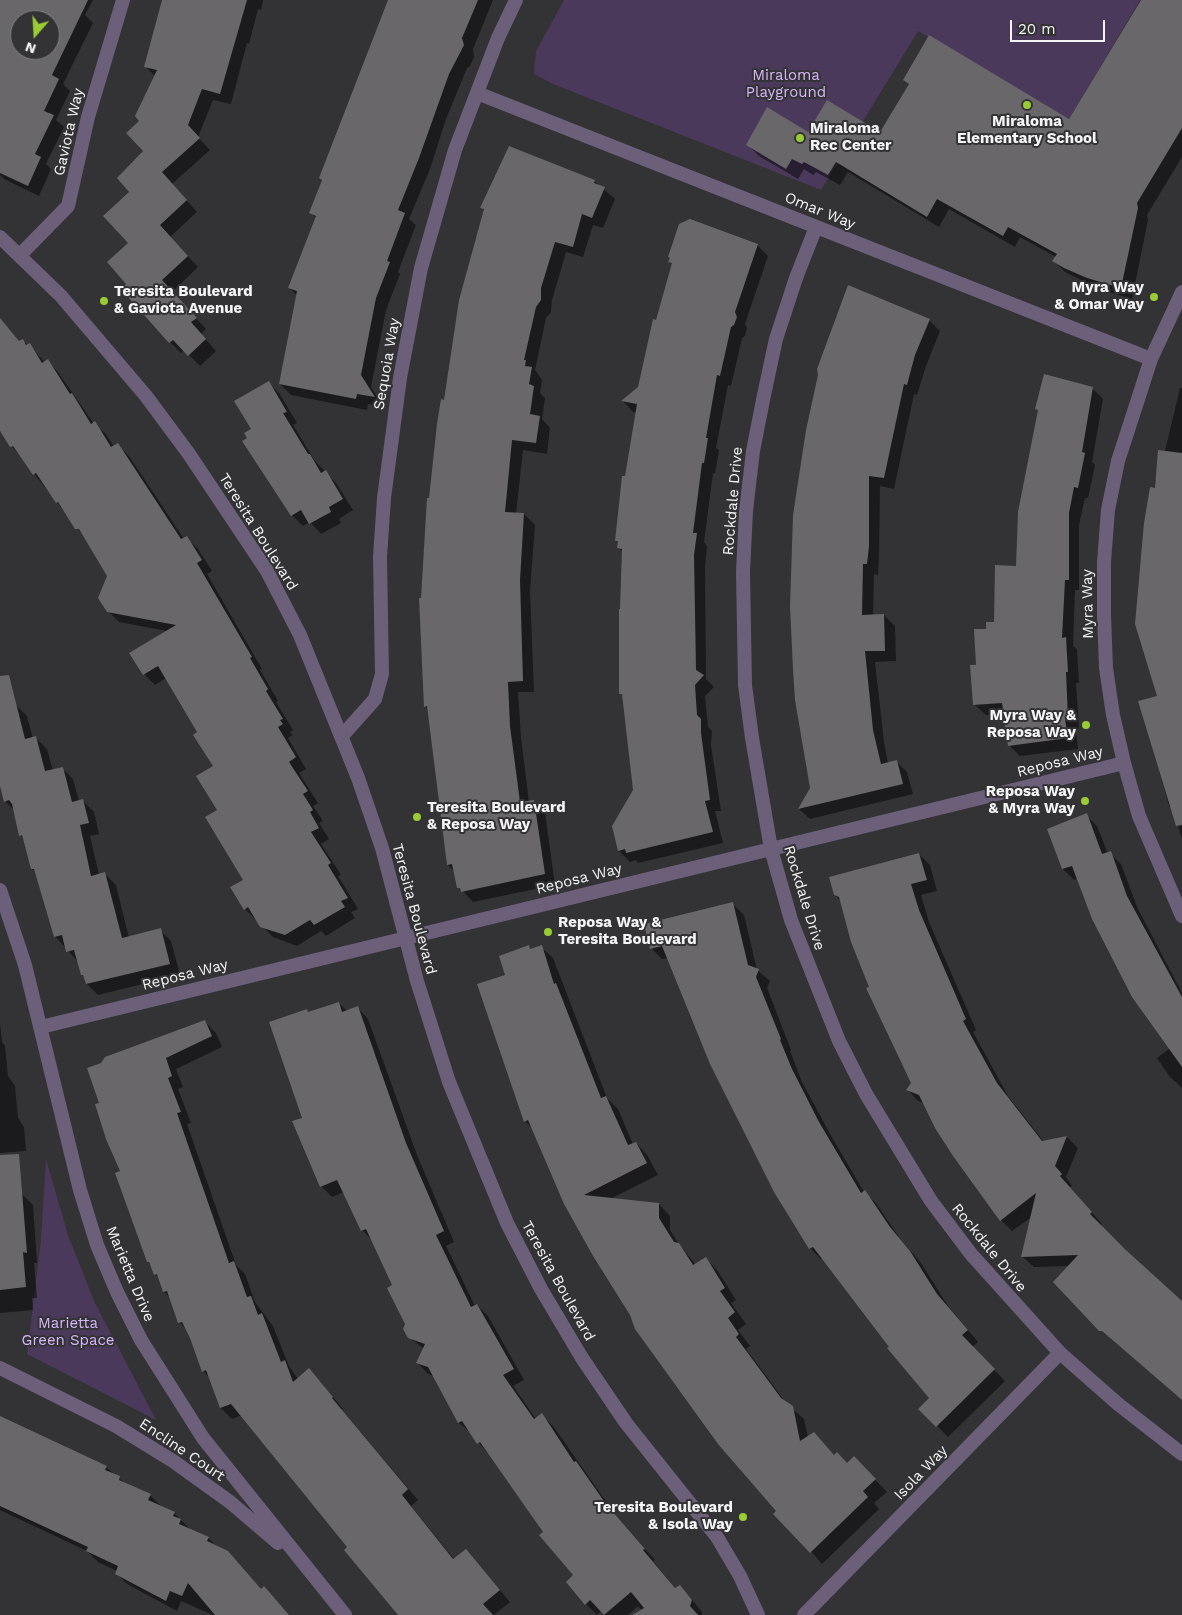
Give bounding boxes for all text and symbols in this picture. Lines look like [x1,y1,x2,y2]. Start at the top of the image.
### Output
north arrow [10,10,60,60]
scale bar [1012,10,1107,42]
text: 20 m [1018,20,1056,38]
text: N [23,39,38,57]
park label: Miraloma Playground [746,67,826,102]
street label: Gaviota Way [50,86,88,178]
marker: Miraloma Elementary School [1021,99,1033,111]
place label: Miraloma Elementary School [957,113,1097,148]
place label: Miraloma Rec Center [810,120,892,155]
marker: Miraloma Rec Center [794,132,806,144]
street label: Omar Way [782,189,858,233]
place label: Myra Way & Omar Way [1054,279,1144,314]
place label: Teresita Boulevard & Gaviota Avenue [114,283,253,318]
marker: Myra Way & Omar Way [1148,291,1160,303]
marker: Teresita Boulevard & Gaviota Avenue [98,295,110,307]
street label: Sequoia Way [370,317,404,411]
street label: Rockdale Drive [719,446,747,556]
street label: Teresita Boulevard [215,470,301,594]
street label: Myra Way [1078,569,1098,639]
place label: Myra Way & Reposa Way [987,707,1076,742]
marker: Myra Way & Reposa Way [1080,719,1092,731]
street label: Reposa Way [1015,743,1105,781]
place label: Reposa Way & Myra Way [986,783,1075,818]
marker: Reposa Way & Myra Way [1079,795,1091,807]
place label: Teresita Boulevard & Reposa Way [427,799,566,834]
marker: Teresita Boulevard & Reposa Way [411,811,423,823]
street label: Teresita Boulevard [388,842,440,976]
street label: Rockdale Drive [779,843,829,953]
street label: Reposa Way [534,860,624,898]
place label: Reposa Way & Teresita Boulevard [558,914,697,949]
marker: Reposa Way & Teresita Boulevard [542,926,554,938]
street label: Reposa Way [140,956,230,994]
street label: Rockdale Drive [948,1200,1030,1296]
street label: Teresita Boulevard [517,1218,599,1344]
street label: Marietta Drive [102,1223,158,1325]
park label: Marietta Green Space [22,1315,114,1350]
street label: Encline Court [136,1415,228,1485]
street label: Isola Way [891,1442,951,1504]
place label: Teresita Boulevard & Isola Way [594,1499,733,1534]
marker: Teresita Boulevard & Isola Way [737,1511,749,1523]

